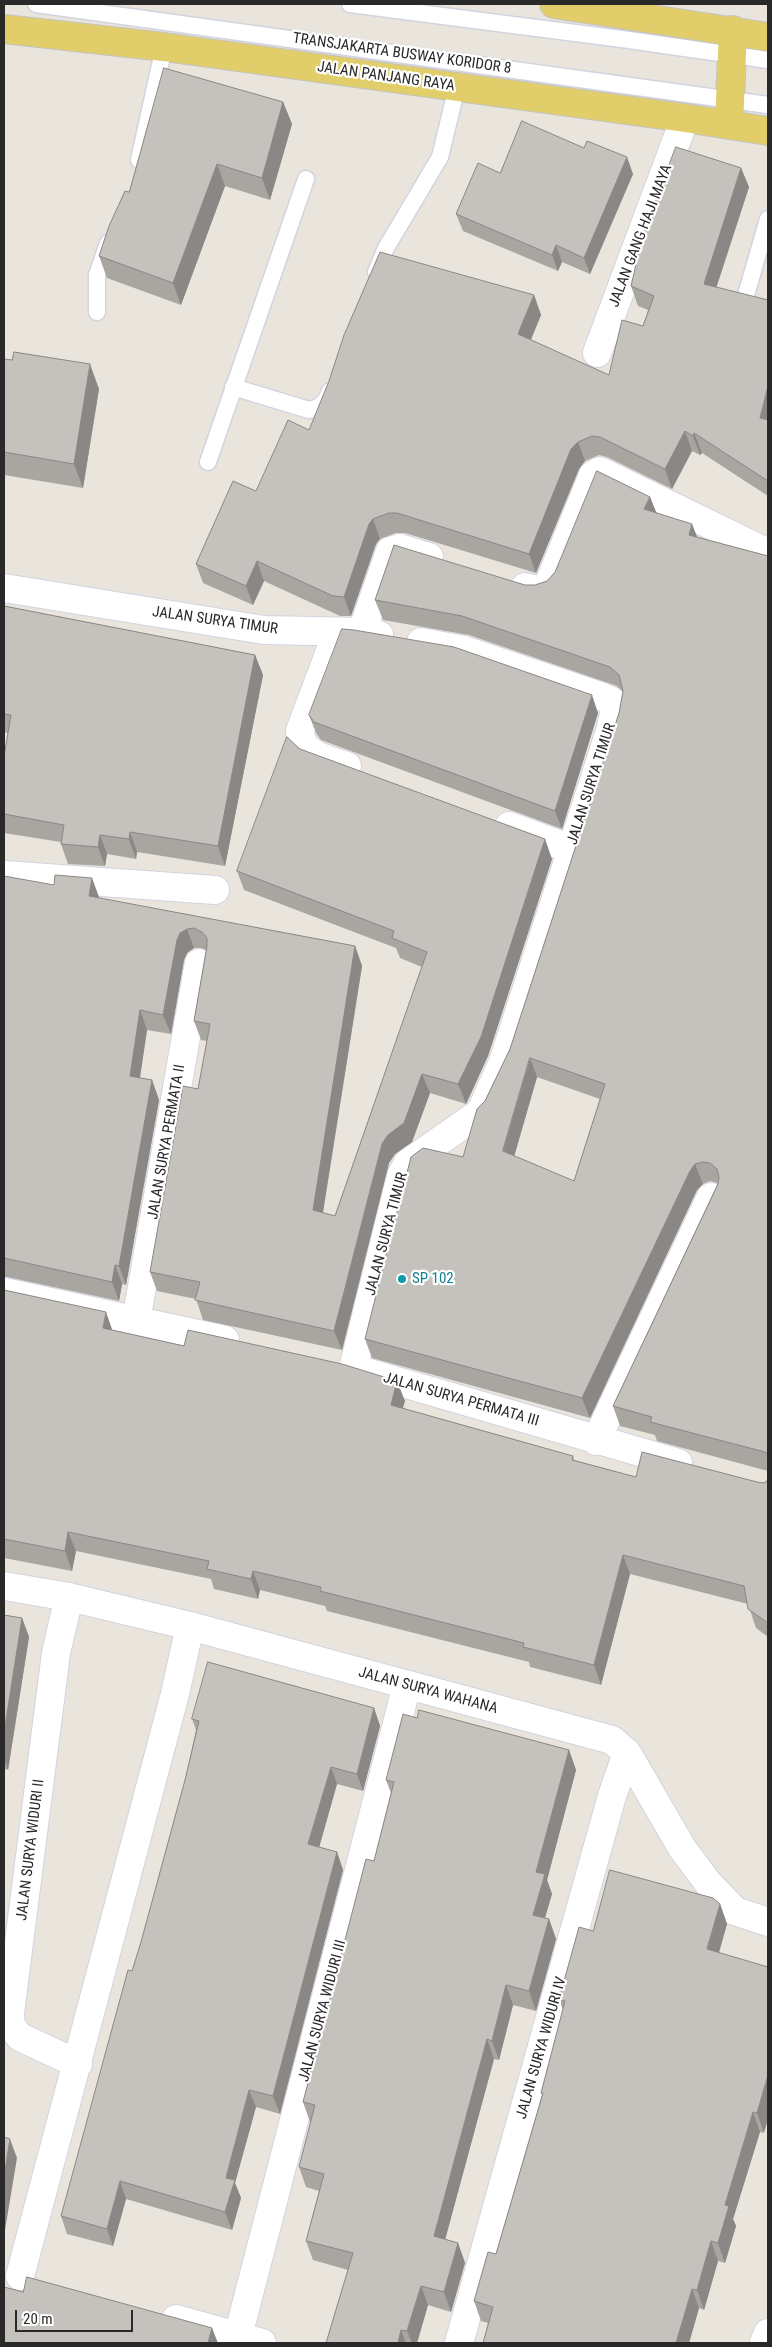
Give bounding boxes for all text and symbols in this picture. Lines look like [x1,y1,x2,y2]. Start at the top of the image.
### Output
street label: TRANSJAKARTA BUSWAY KORIDOR 8 [292,30,512,78]
street label: JALAN PANJANG RAYA [316,58,456,96]
street label: JALAN GANG HAJI MAYA [605,162,677,310]
street label: JALAN SURYA TIMUR [151,603,279,639]
street label: JALAN SURYA TIMUR [564,721,620,847]
street label: JALAN SURYA PERMATA II [144,1063,190,1221]
street label: JALAN SURYA TIMUR [362,1170,412,1298]
place label: SP 102 [412,1270,454,1288]
marker: SP 102 [396,1273,408,1285]
street label: JALAN SURYA PERMATA III [381,1369,541,1431]
street label: JALAN SURYA WAHANA [356,1664,500,1718]
street label: JALAN SURYA WIDURI II [13,1778,49,1922]
street label: JALAN SURYA WIDURI III [295,1938,351,2084]
street label: JALAN SURYA WIDURI IV [513,1975,571,2121]
scale bar [18,2300,135,2332]
text: 20 m [23,2310,53,2328]

